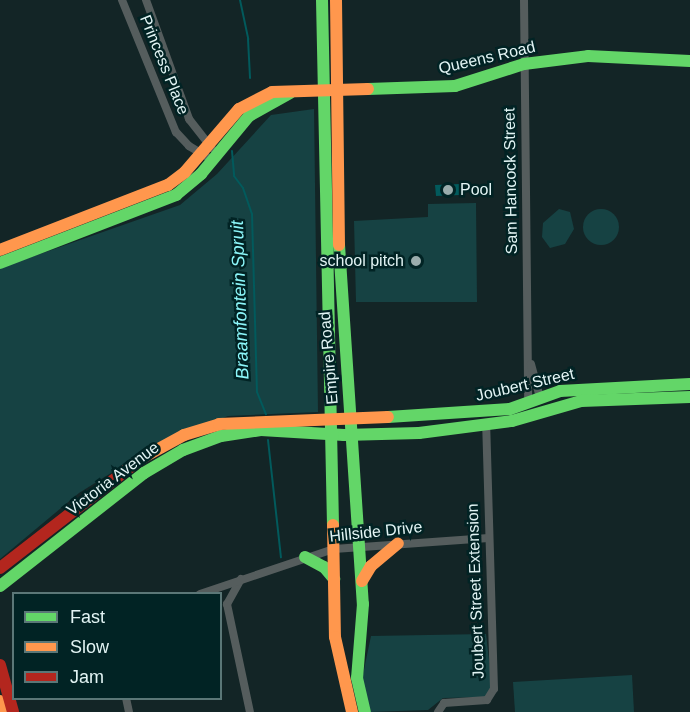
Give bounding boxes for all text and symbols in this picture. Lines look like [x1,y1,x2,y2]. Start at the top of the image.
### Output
street label: Princess Place [135,12,193,118]
street label: Queens Road [437,38,537,78]
street label: Sam Hancock Street [500,107,522,255]
place label: Pool [460,180,492,200]
marker: Pool [441,183,455,197]
water label: Braamfontein Spruit [226,220,254,380]
place label: school pitch [320,251,404,271]
marker: school pitch [409,254,423,268]
street label: Empire Road [315,311,343,405]
street label: Joubert Street [474,364,576,406]
street label: Victoria Avenue [63,438,163,520]
street label: Joubert Street Extension [463,503,489,679]
street label: Hillside Drive [329,518,423,546]
legend [12,592,222,700]
text: Fast [70,607,105,627]
text: Slow [70,637,109,657]
text: Jam [70,667,104,687]

